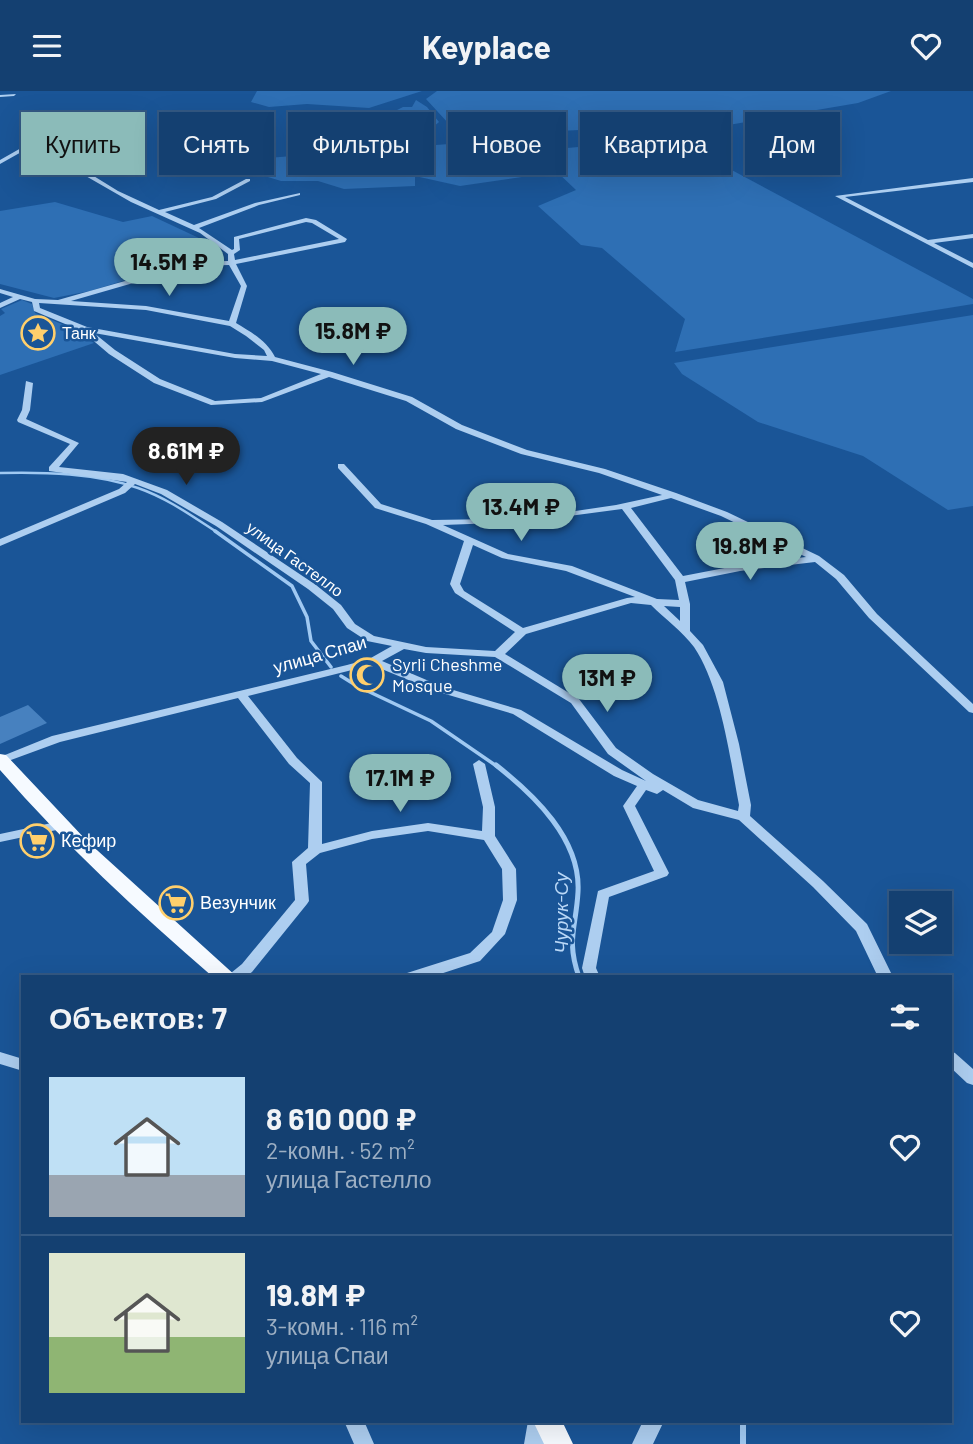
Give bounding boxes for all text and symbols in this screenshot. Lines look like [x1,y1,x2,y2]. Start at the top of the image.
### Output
icon: menu [28,27,66,65]
text: Keyplace [422,27,551,65]
icon: heart [907,27,945,65]
chip: Купить [21,112,145,175]
chip: Снять [159,112,274,175]
chip: Фильтры [288,112,434,175]
chip: Новое [448,112,566,175]
chip: Квартира [580,112,731,175]
chip: Дом [745,112,840,175]
pin: 14.5M ₽ [104,239,234,298]
text: 14.5M ₽ [130,247,208,275]
pin: 15.8M ₽ [288,307,418,367]
place icon: Танк [19,314,57,352]
text: 15.8M ₽ [315,316,391,344]
place label: Танк [62,323,97,342]
pin: 8.61M ₽ [121,427,251,487]
text: 8.61M ₽ [148,436,224,464]
pin: 13.4M ₽ [456,483,586,543]
text: 13.4M ₽ [482,492,560,520]
street label: улица Гастелло [243,517,348,600]
pin: 19.8M ₽ [685,523,815,582]
text: 19.8M ₽ [712,531,788,559]
street label: улица Спаи [271,630,369,678]
place label: Syrli Cheshme Mosque [392,653,502,696]
pin: 13M ₽ [558,655,656,714]
mosque icon: Syrli Cheshme Mosque [348,656,386,694]
text: 13M ₽ [578,663,636,691]
pin: 17.1M ₽ [335,755,465,814]
text: 17.1M ₽ [365,763,435,791]
supermarket icon: Кефир [18,822,56,860]
place label: Кефир [61,829,116,851]
water label: Чурук-Су [549,871,572,954]
supermarket icon: Везунчик [157,884,195,922]
place label: Везунчик [200,891,276,913]
map controls [889,891,952,954]
button: layers [889,891,952,954]
icon: filters [886,998,924,1036]
text: Объектов: 7 [49,999,227,1035]
text: 8 610 000 ₽ [266,1100,416,1136]
icon: home [105,1105,189,1189]
icon: heart [886,1128,924,1166]
text: 2-комн. · 52 m² [266,1136,415,1164]
text: улица Гастелло [266,1165,431,1193]
text: 19.8M ₽ [266,1276,365,1312]
icon: home [105,1281,189,1365]
icon: heart [886,1304,924,1342]
text: 3-комн. · 116 m² [266,1312,418,1340]
text: улица Спаи [266,1341,389,1369]

